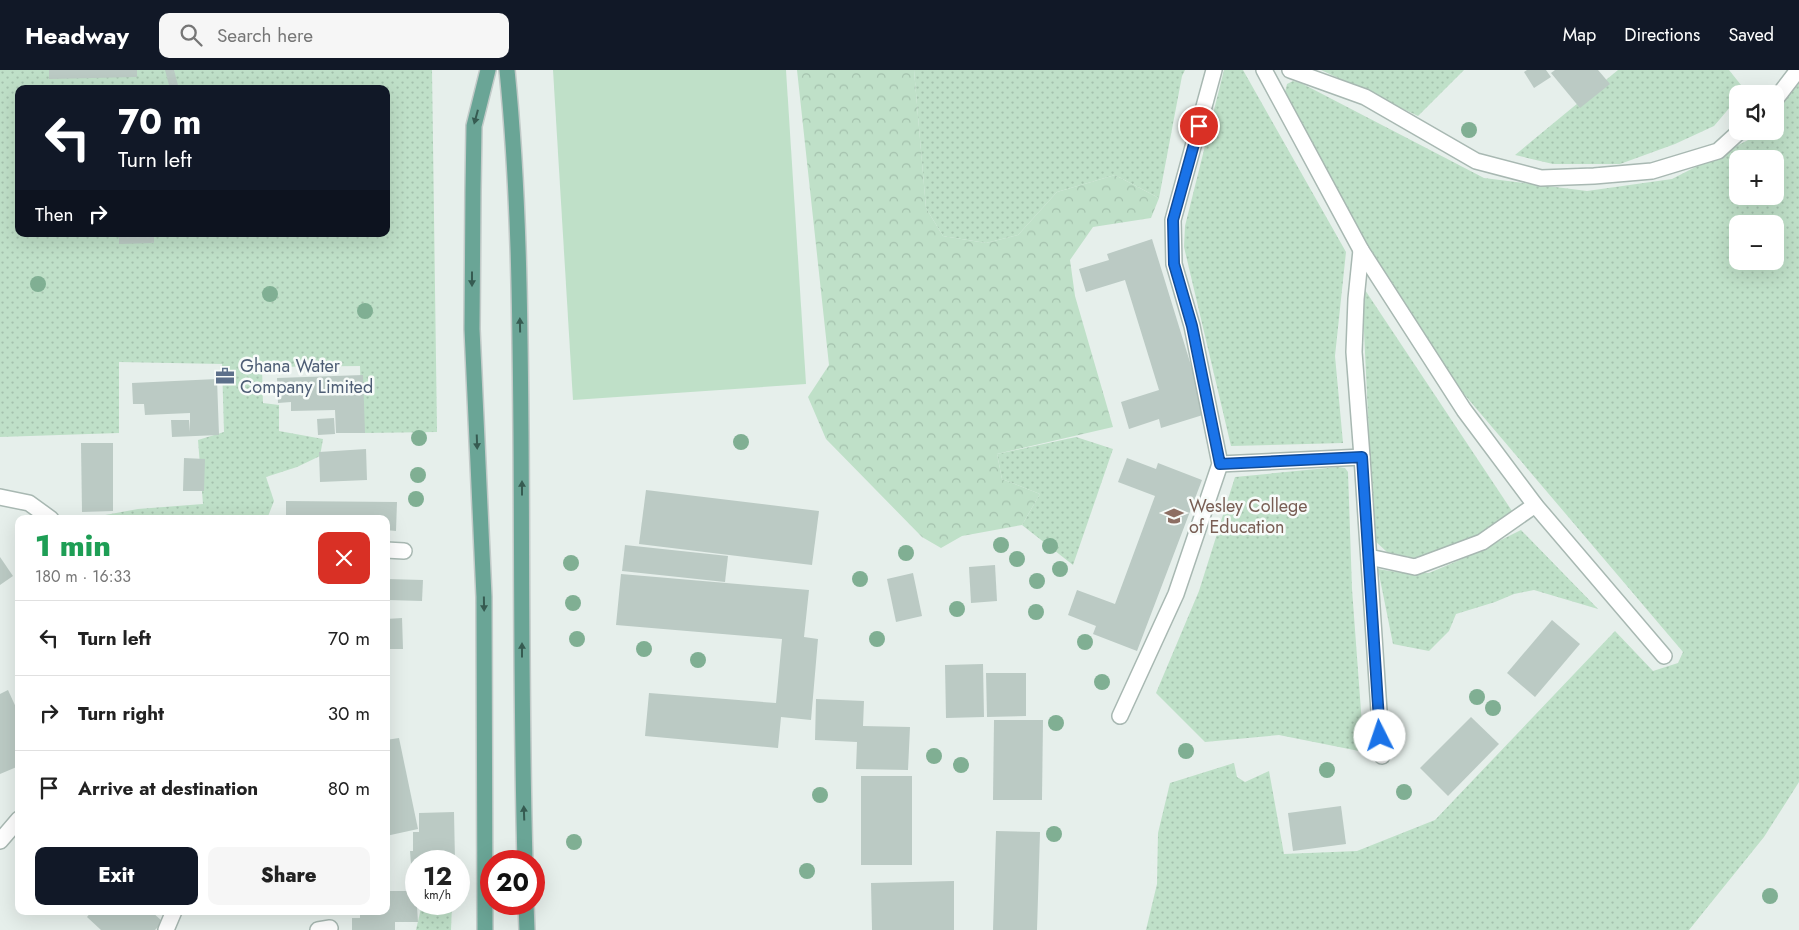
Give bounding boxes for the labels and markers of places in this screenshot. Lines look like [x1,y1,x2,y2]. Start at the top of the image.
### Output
pin [1178,105,1220,147]
place label: Ghana Water Company Limited [240,353,373,400]
office icon: Ghana Water Company Limited [214,365,236,387]
place label: Wesley College of Education [1189,493,1308,540]
school or university icon: Wesley College of Education [1163,505,1185,527]

